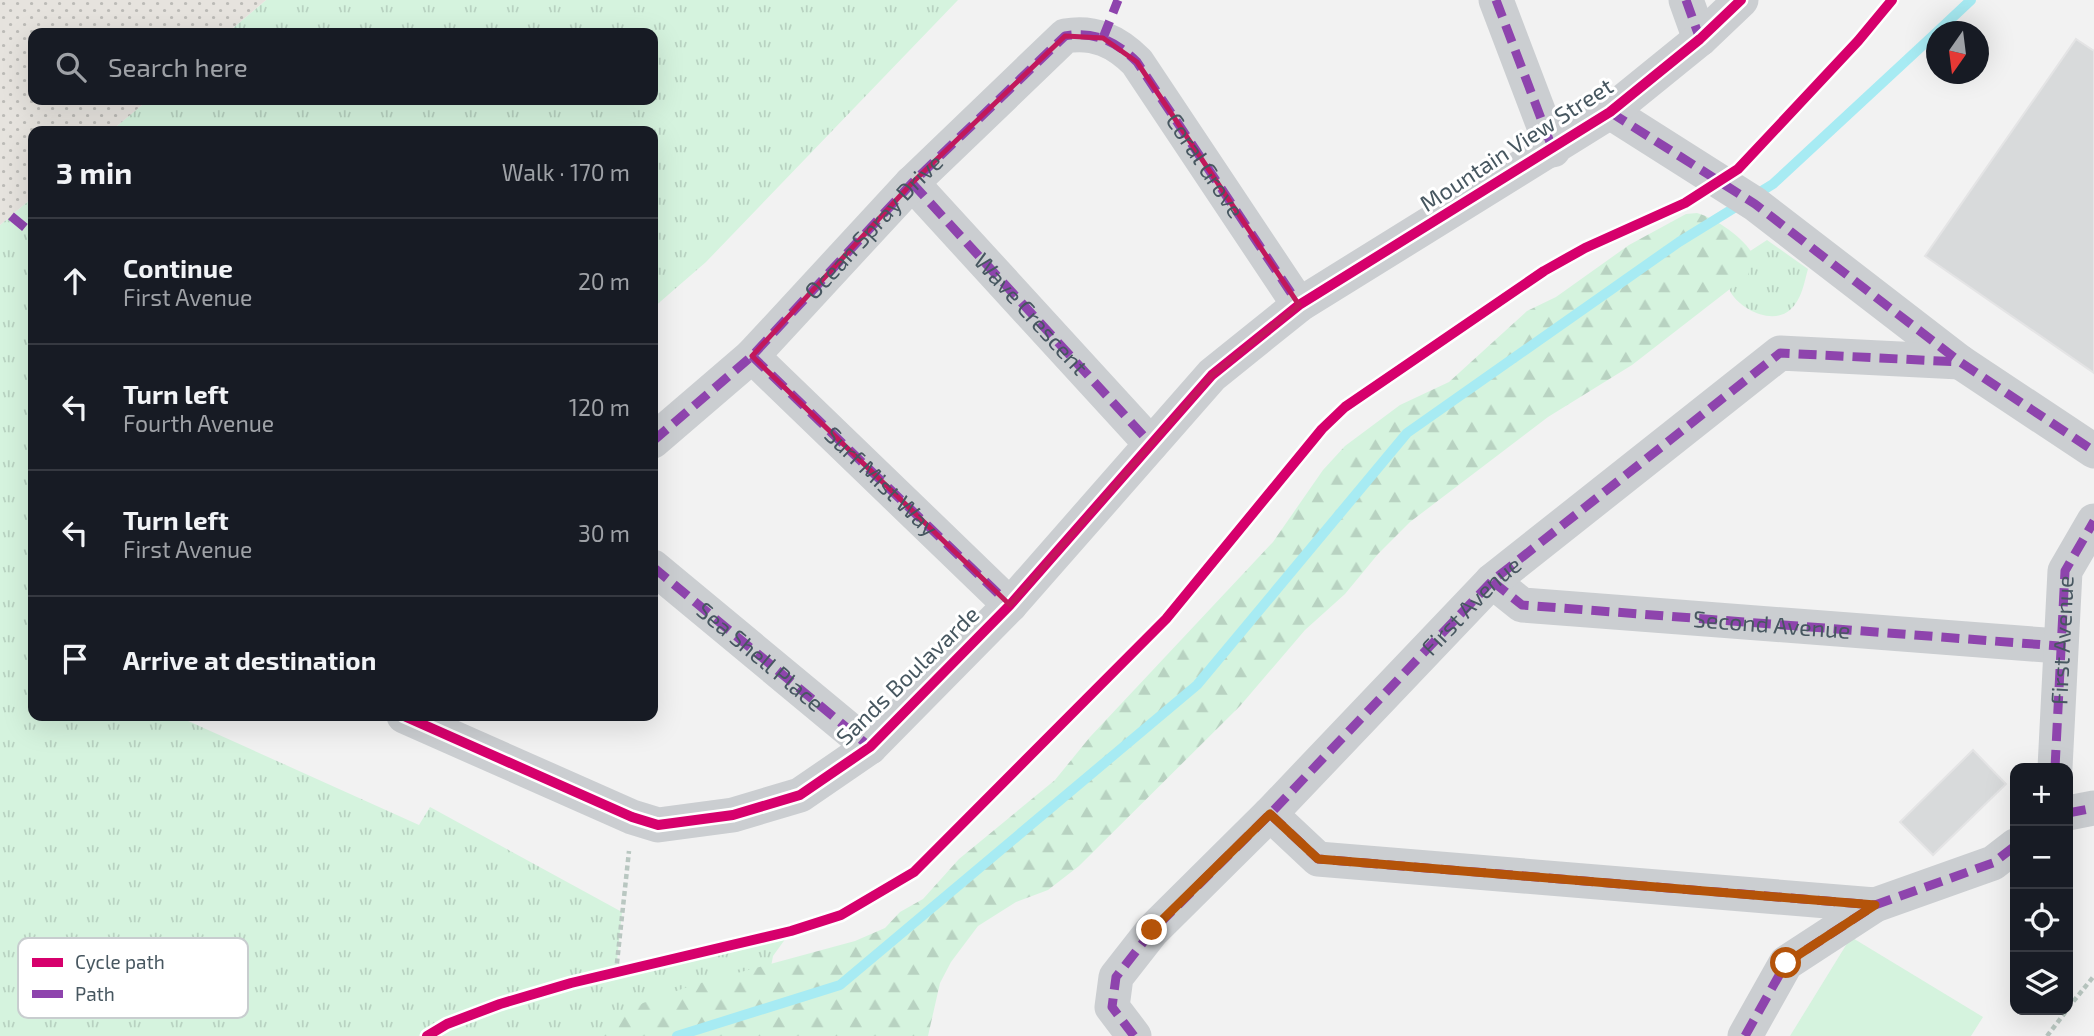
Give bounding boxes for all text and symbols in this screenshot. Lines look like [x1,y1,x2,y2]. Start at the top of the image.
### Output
north arrow [1926,21,1989,84]
search box [28,28,658,105]
icon: search [52,48,90,86]
text: Search here [108,51,248,82]
street label: Mountain View Street [1414,71,1618,217]
street label: Coral Grove [1161,107,1251,223]
street label: Ocean Spray Drive [798,148,948,305]
text: 3 min [56,154,132,190]
text: Walk · 170 m [502,158,630,186]
street label: Wave Crescent [969,247,1095,380]
text: Continue [123,252,233,283]
icon: ahead [56,262,94,300]
text: 20 m [578,267,630,295]
text: First Avenue [123,283,252,311]
text: Turn left [123,378,229,409]
icon: left [56,388,94,426]
text: 120 m [569,393,630,421]
text: Fourth Avenue [123,409,274,437]
street label: Surf Mist Way [819,420,944,542]
text: Turn left [123,504,229,535]
icon: left [56,514,94,552]
text: 30 m [578,519,630,547]
text: First Avenue [123,535,252,563]
street label: First Avenue [1415,550,1526,661]
street label: First Avenue [2044,575,2079,706]
street label: Sea Shell Place [692,596,830,717]
street label: Sands Boulavarde [830,600,984,750]
street label: Second Avenue [1692,604,1852,644]
icon: arrive [56,640,94,678]
text: Arrive at destination [123,644,376,675]
map controls [2010,763,2073,1015]
button: + [2010,763,2073,826]
button: − [2010,826,2073,889]
button: locate [2010,889,2073,952]
route end [1136,914,1167,945]
legend [18,938,248,1018]
route start [1770,947,1801,978]
text: Cycle path [75,950,165,973]
button: layers [2010,952,2073,1015]
text: Path [75,982,115,1005]

